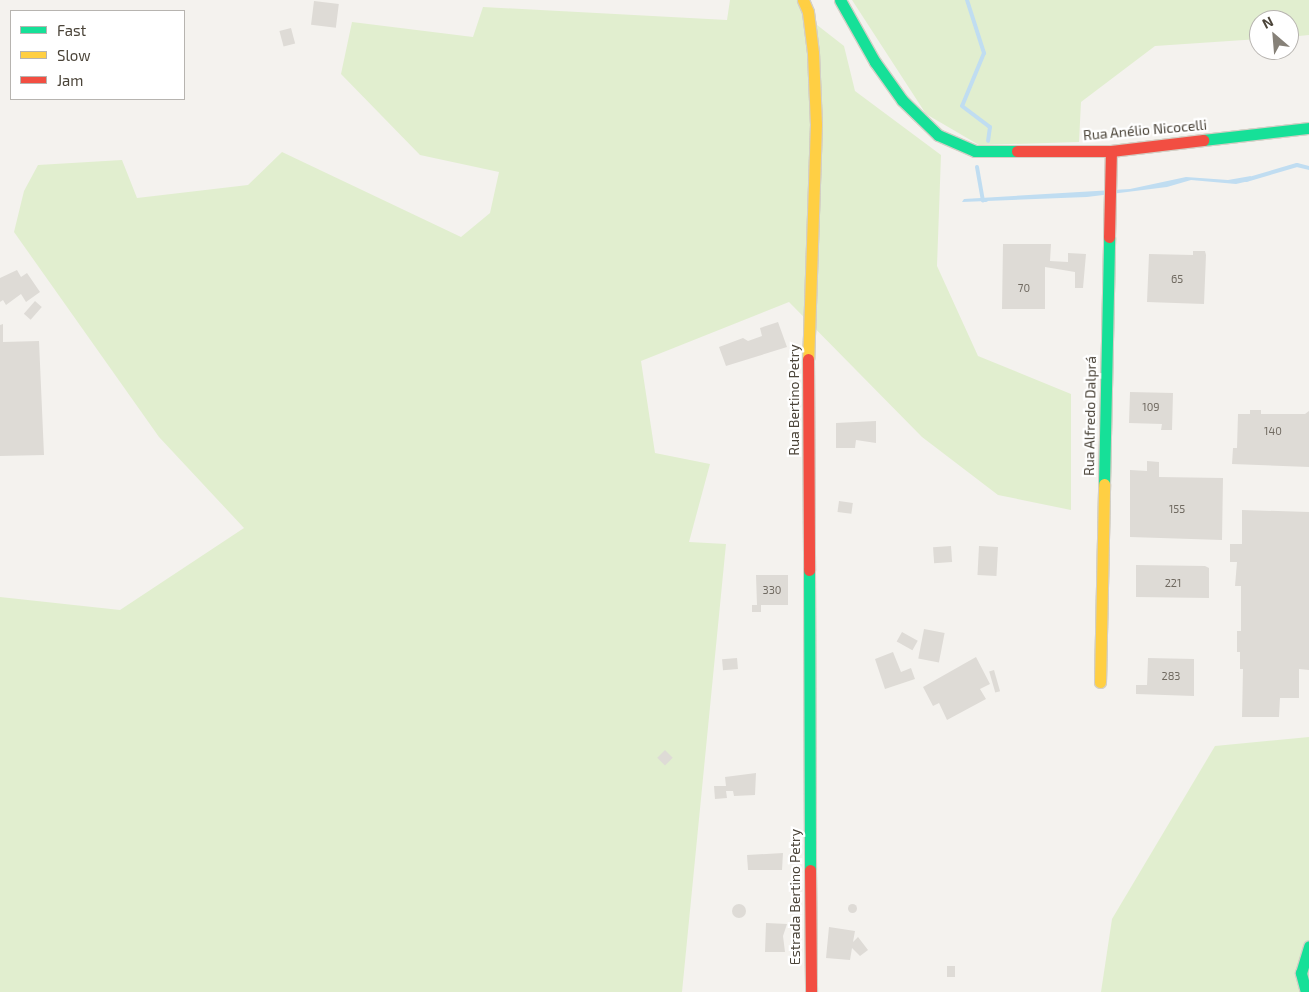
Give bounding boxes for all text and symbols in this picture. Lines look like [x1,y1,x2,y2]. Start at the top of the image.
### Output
legend [10,10,185,100]
north arrow [1249,10,1299,60]
text: N [1259,12,1276,32]
text: Fast [57,21,86,39]
text: Slow [57,46,91,64]
text: Jam [57,71,83,89]
street label: Rua Anélio Nicocelli [1082,116,1208,144]
house number: 65 [1171,272,1183,286]
house number: 70 [1018,281,1030,295]
street label: Rua Bertino Petry [786,344,802,456]
street label: Rua Alfredo Dalprá [1081,356,1099,476]
house number: 109 [1142,400,1160,414]
house number: 140 [1264,424,1282,438]
house number: 155 [1169,502,1185,516]
house number: 221 [1165,576,1181,590]
house number: 330 [763,583,781,597]
house number: 283 [1162,669,1180,683]
street label: Estrada Bertino Petry [787,829,803,965]

